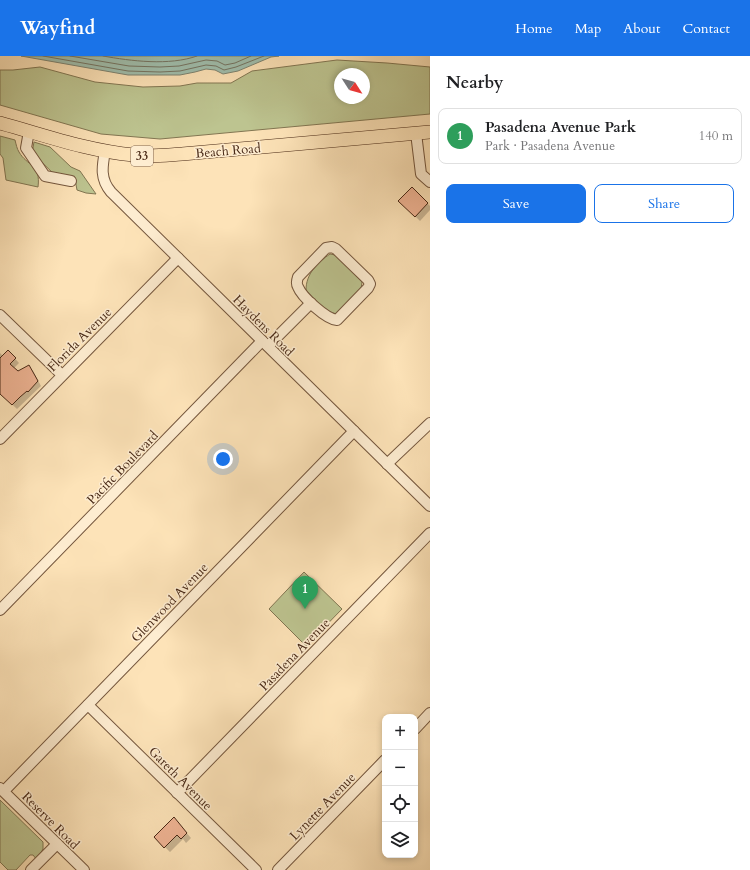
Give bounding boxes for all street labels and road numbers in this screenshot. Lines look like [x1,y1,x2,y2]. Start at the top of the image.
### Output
street label: Beach Road [195,139,262,163]
road number: 33 [131,146,153,166]
street label: Haydens Road [229,291,298,360]
street label: Florida Avenue [44,303,116,376]
street label: Pacific Boulevard [83,427,162,508]
street label: Glenwood Avenue [127,559,212,646]
street label: Pasadena Avenue [255,614,334,695]
street label: Gareth Avenue [144,743,216,815]
street label: Lynette Avenue [286,769,360,845]
street label: Reserve Road [18,788,83,853]

